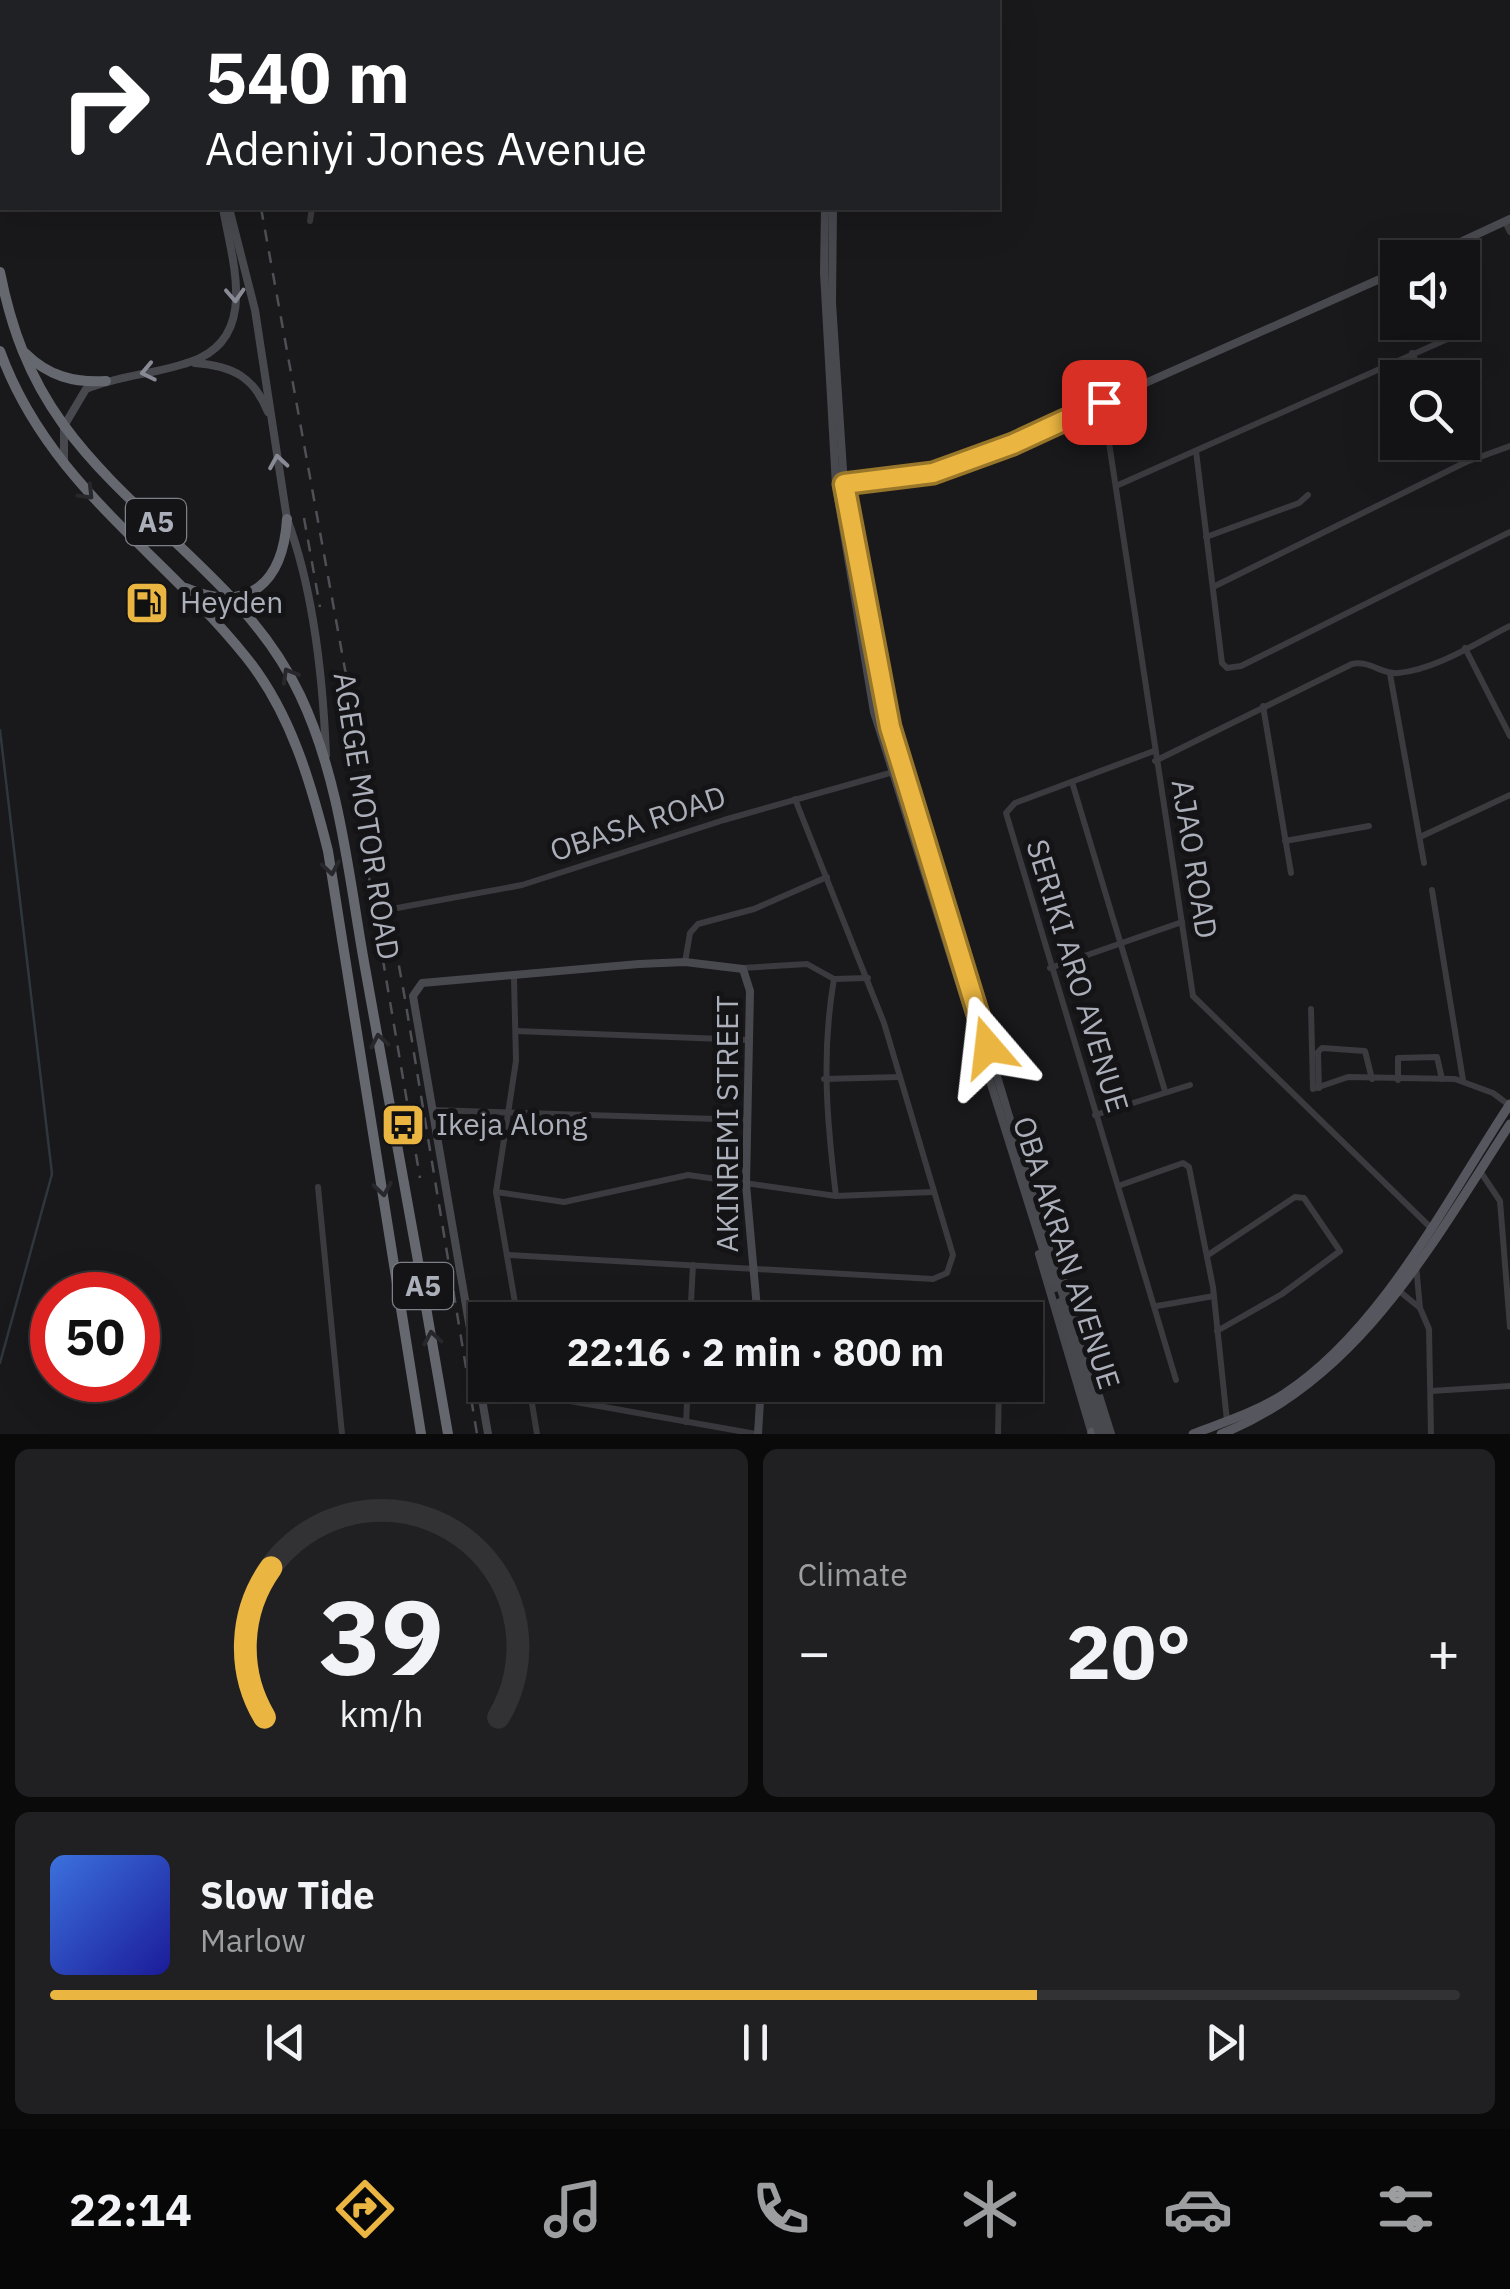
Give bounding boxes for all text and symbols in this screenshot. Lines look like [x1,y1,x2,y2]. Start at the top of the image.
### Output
text: 540 m [205,31,410,122]
icon: right [40,40,170,170]
text: Adeniyi Jones Avenue [205,119,647,177]
map controls [1380,240,1480,460]
button: sound [1380,240,1480,340]
one-way arrow [224,288,245,304]
one-way arrow [140,360,157,381]
pin [1062,360,1147,445]
button: search [1380,360,1480,460]
icon: arrive [1077,375,1132,430]
one-way arrow [269,453,290,470]
one-way arrow [75,481,93,500]
road number: A5 [126,499,186,545]
fuel station icon: Heyden [124,580,170,626]
place label: Heyden [180,582,283,621]
one-way arrow [281,668,301,686]
street label: AGEGE MOTOR ROAD [325,669,409,962]
street label: OBASA ROAD [545,776,730,869]
street label: AJAO ROAD [1164,776,1227,941]
street label: SERIKI ARO AVENUE [1018,834,1139,1117]
one-way arrow [320,859,341,876]
street label: AKINREMI STREET [707,995,746,1253]
position arrow [936,995,1040,1099]
one-way arrow [369,1033,390,1049]
bus stop icon: Ikeja Along [380,1102,426,1148]
place label: Ikeja Along [436,1104,588,1143]
street label: OBA AKRAN AVENUE [1005,1111,1130,1394]
one-way arrow [372,1180,393,1197]
road number: A5 [393,1263,453,1309]
speed limit sign: 50 [30,1272,160,1402]
text: 22:16 · 2 min · 800 m [567,1327,944,1376]
one-way arrow [422,1330,443,1346]
text: Climate [798,1553,908,1595]
text: 39 [319,1568,444,1704]
text: 20° [1066,1602,1191,1700]
text: − [798,1616,831,1687]
text: + [1427,1616,1460,1687]
text: km/h [339,1690,423,1737]
text: Slow Tide [200,1870,375,1919]
text: Marlow [200,1919,306,1961]
icon: previous [258,2015,313,2070]
icon: pause [728,2015,783,2070]
icon: next [1198,2015,1253,2070]
icon: directions [330,2174,400,2244]
icon: music [538,2174,608,2244]
icon: phone [746,2174,816,2244]
icon: climate [955,2174,1025,2244]
icon: car [1163,2174,1233,2244]
icon: filters [1371,2174,1441,2244]
text: 22:14 [69,2180,192,2238]

